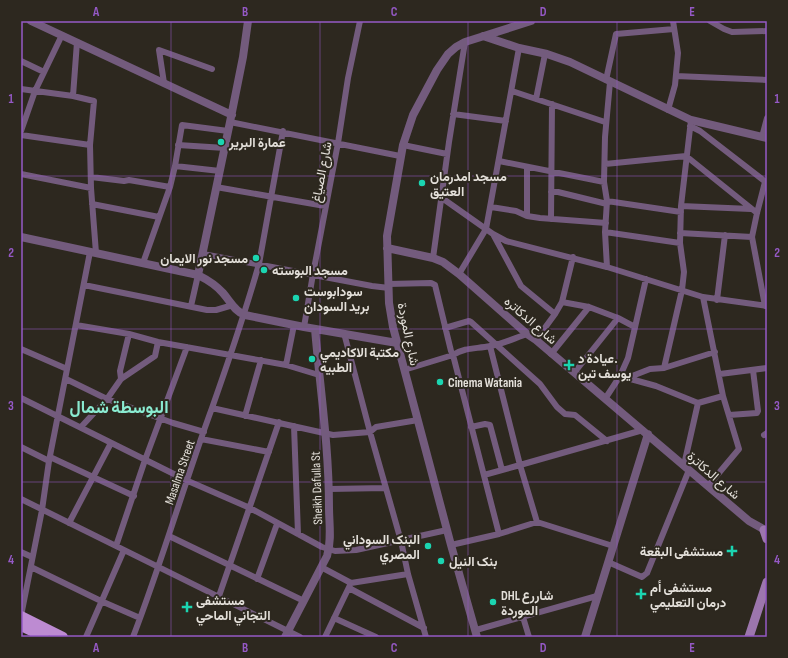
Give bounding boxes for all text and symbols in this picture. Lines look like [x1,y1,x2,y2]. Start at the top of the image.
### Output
text: A [92,4,100,20]
text: B [242,4,248,20]
text: C [391,4,398,20]
text: D [540,4,547,20]
text: E [689,4,695,20]
text: 1 [8,91,14,107]
text: 1 [774,91,780,107]
place label: عمارة البرير [228,135,286,151]
marker: عمارة البرير [216,137,226,147]
street label: شارع الصياغ [308,140,337,204]
place label: مسجد امدرمان العتيق [430,169,507,200]
marker: مسجد امدرمان العتيق [417,178,427,188]
text: 2 [8,245,14,261]
text: 2 [774,245,780,261]
place label: مسجد نور الايمان [160,251,248,267]
marker: مسجد نور الايمان [251,253,261,263]
place label: مسجد البوسته [272,263,348,279]
marker: مسجد البوسته [259,265,269,275]
place label: سودابوست بريد السودان [304,284,369,315]
marker: سودابوست بريد السودان [291,293,301,303]
street label: شارع الدكاتره [500,293,560,349]
street label: شارع الموردة [393,301,422,367]
place label: مكتبة الاكاديمي الطبيه [320,345,399,376]
place label: عيادة د. يوسف تبن [578,351,632,382]
marker: مكتبة الاكاديمي الطبيه [307,354,317,364]
marker: عيادة د. يوسف تبن [563,359,575,371]
place label: Cinema Watania [448,375,522,391]
marker: Cinema Watania [435,377,445,387]
text: 3 [8,398,14,414]
district label: البوسطة شمال [69,398,169,418]
text: 3 [774,398,780,414]
street label: Masalma Street [161,438,199,507]
street label: شارع الدكاترة [683,448,743,504]
street label: Sheikh Dafulla St [308,451,326,525]
place label: البنک السوداني المصري [343,532,420,565]
marker: البنک السوداني المصري [423,541,433,551]
place label: مستشفى البقعة [640,544,723,560]
marker: مستشفى البقعة [726,545,738,557]
text: 4 [8,552,14,568]
text: 4 [774,552,780,568]
place label: بنک النيل [449,554,497,570]
marker: بنک النيل [436,556,446,566]
place label: مستشفى أم درمان التعليمي [650,580,726,613]
place label: DHL شاررع الموردة [501,588,553,619]
marker: مستشفى أم درمان التعليمي [635,588,647,600]
place label: مستشفى التجاني الماحي [196,593,271,626]
marker: DHL شاررع الموردة [488,597,498,607]
marker: مستشفى التجاني الماحي [181,601,193,613]
text: A [92,640,100,656]
text: B [242,640,248,656]
text: C [391,640,398,656]
text: D [540,640,547,656]
text: E [689,640,695,656]

